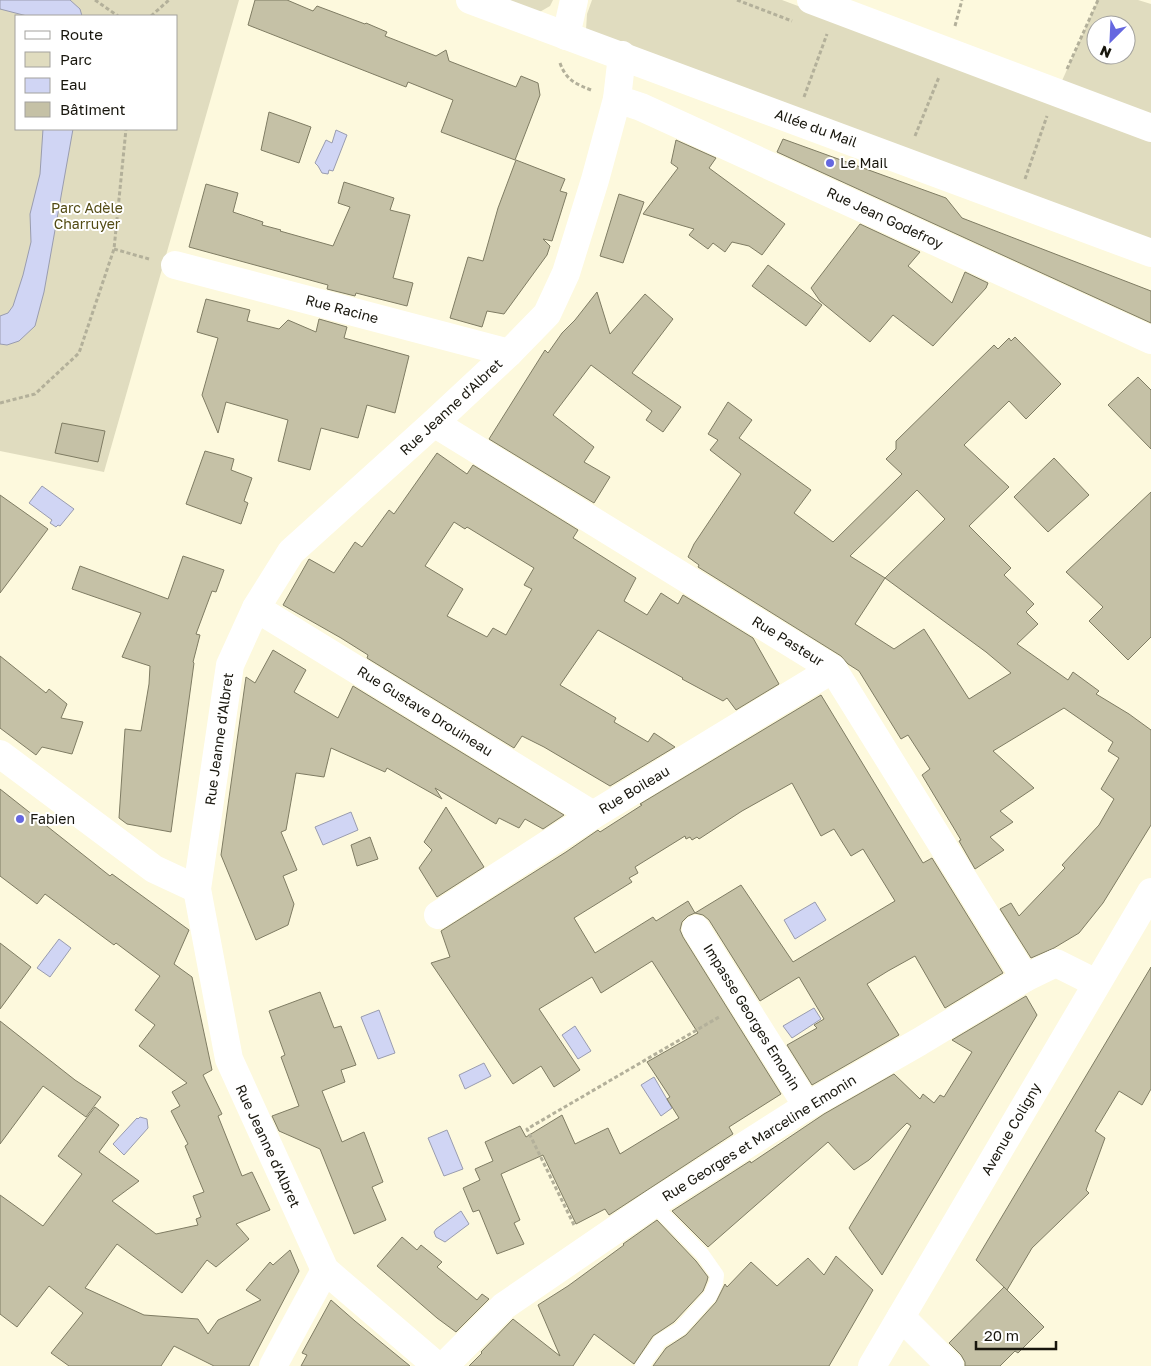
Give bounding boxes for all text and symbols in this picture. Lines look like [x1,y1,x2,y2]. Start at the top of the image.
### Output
legend [15,15,178,130]
north arrow [1086,15,1136,65]
text: Route [60,25,103,43]
text: N [1097,42,1114,62]
text: Parc [60,50,92,68]
text: Eau [60,75,87,93]
text: Bâtiment [60,100,125,118]
street label: Allée du Mail [773,105,860,150]
place label: Le Mail [840,154,888,171]
marker: Le Mail [824,157,836,169]
street label: Rue Jean Godefroy [824,183,946,252]
park label: Parc Adèle Charruyer [51,199,123,232]
street label: Rue Racine [304,291,380,326]
street label: Rue Jeanne d'Albret [396,355,505,458]
street label: Rue Pasteur [749,612,828,670]
street label: Rue Gustave Drouineau [354,662,496,759]
street label: Rue Jeanne d'Albret [201,672,236,806]
street label: Rue Boileau [595,762,672,817]
place label: Fabien [30,810,75,827]
marker: Fabien [14,813,26,825]
street label: Impasse Georges Emonin [700,940,805,1093]
street label: Rue Georges et Marceline Emonin [659,1071,859,1205]
street label: Avenue Coligny [977,1079,1044,1178]
street label: Rue Jeanne d'Albret [232,1082,304,1210]
scale bar [976,1318,1056,1350]
text: 20 m [984,1326,1019,1344]

